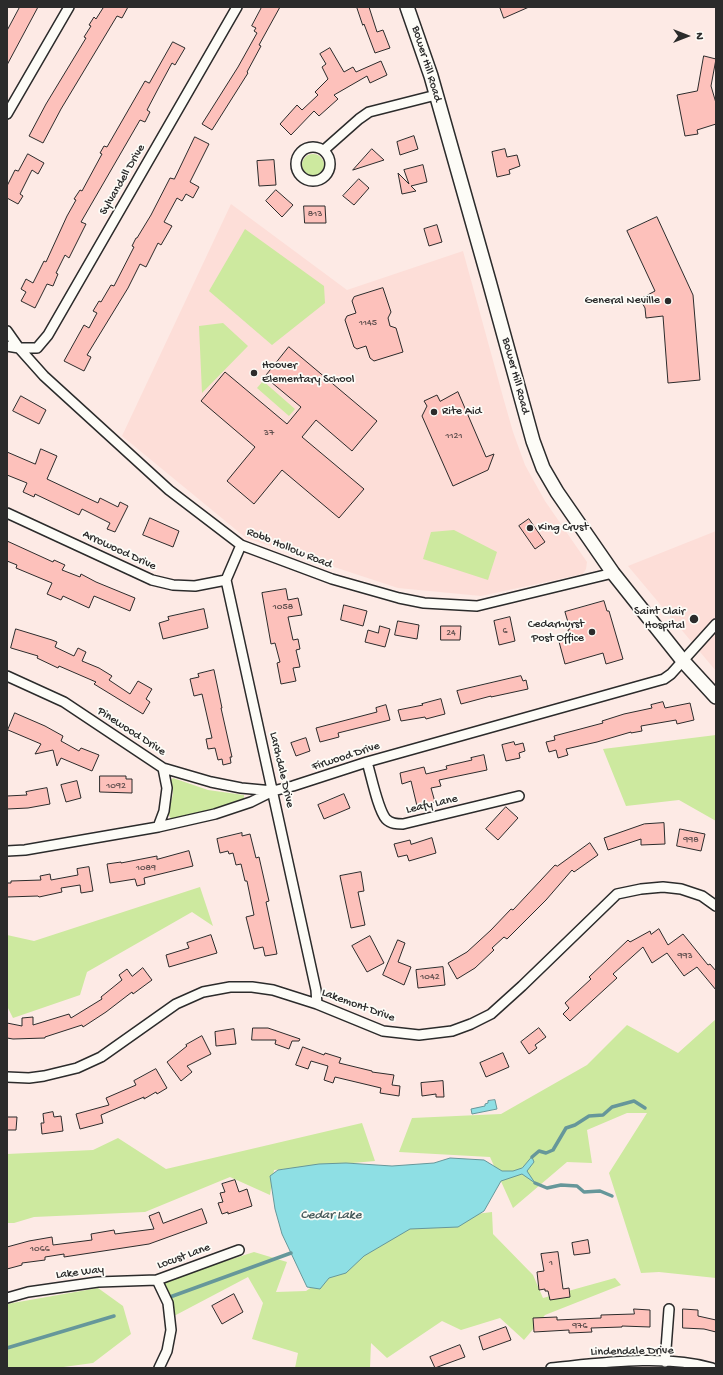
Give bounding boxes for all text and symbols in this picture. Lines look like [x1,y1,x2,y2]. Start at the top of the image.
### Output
north arrow [667,16,707,56]
street label: Bower Hill Road [408,24,444,104]
text: N [693,32,705,40]
street label: Sylvandell Drive [97,142,149,218]
house number: 813 [308,208,322,220]
place label: General Neville [585,294,660,308]
marker: General Neville [663,296,673,306]
house number: 1145 [359,317,377,329]
street label: Bower Hill Road [498,336,532,416]
place label: Hoover Elementary School [262,359,354,387]
marker: Hoover Elementary School [249,368,259,378]
place label: Rite Aid [442,405,482,419]
marker: Rite Aid [429,407,439,417]
house number: 37 [264,427,274,439]
house number: 1121 [445,430,463,442]
place label: King Crust [538,521,588,535]
marker: King Crust [525,523,535,533]
street label: Robb Hollow Road [244,525,334,573]
street label: Arrowood Drive [80,528,158,574]
house number: 1058 [273,601,293,613]
place label: Saint Clair Hospital [634,605,685,633]
marker: Saint Clair Hospital [688,613,700,625]
place label: Cedarhurst Post Office [528,618,584,646]
house number: 6 [502,625,508,637]
house number: 24 [446,627,456,639]
marker: Cedarhurst Post Office [587,627,597,637]
street label: Pinewood Drive [94,704,168,760]
street label: Larchdale Drive [265,731,297,809]
street label: Firwood Drive [310,739,382,775]
house number: 1092 [106,780,126,792]
street label: Leafy Lane [405,792,459,818]
house number: 998 [683,834,699,846]
house number: 1089 [136,862,156,874]
house number: 993 [677,950,693,962]
house number: 1042 [420,971,440,983]
street label: Lakemont Drive [319,986,397,1026]
water label: Cedar Lake [301,1208,361,1224]
street label: Locust Lane [155,1241,213,1273]
house number: 1066 [30,1243,50,1255]
house number: 1 [549,1257,553,1269]
street label: Lake Way [55,1263,105,1283]
house number: 976 [572,1320,588,1332]
street label: Lindendale Drive [590,1344,674,1360]

